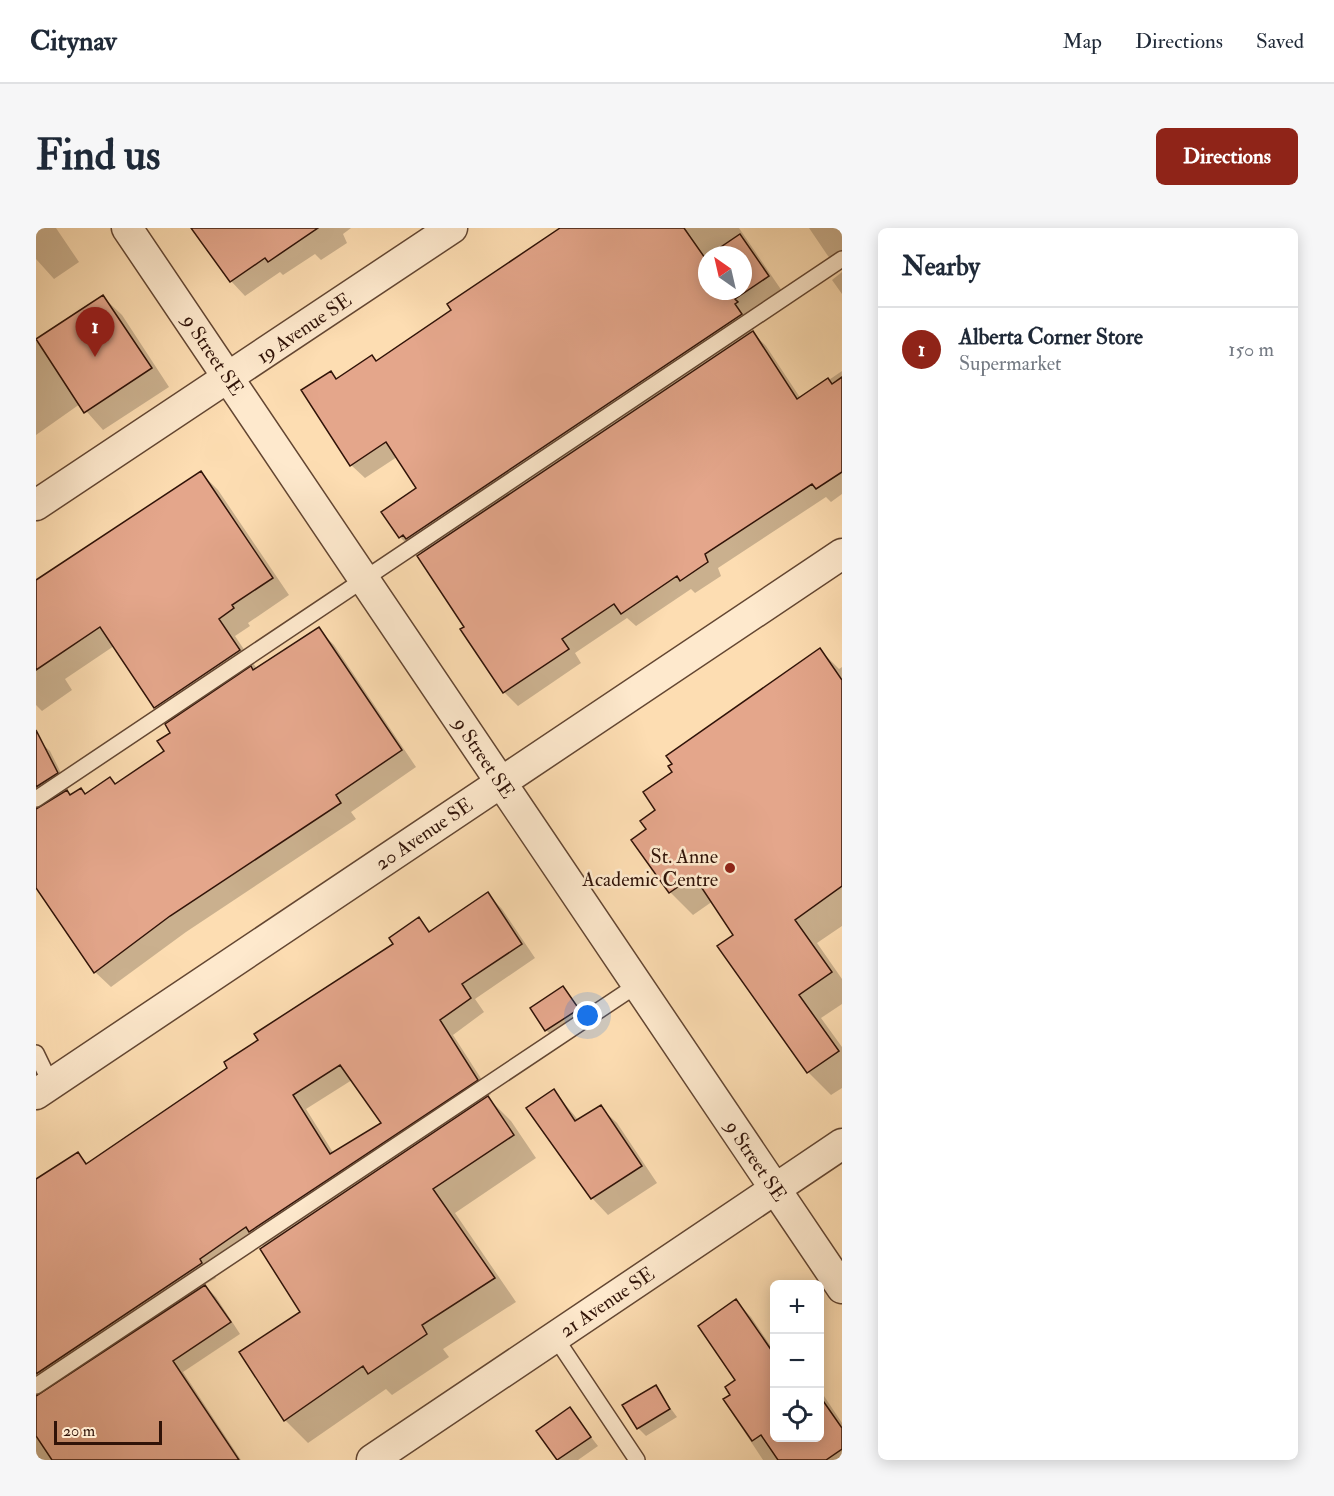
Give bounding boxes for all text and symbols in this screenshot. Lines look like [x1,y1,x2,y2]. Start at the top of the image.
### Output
text: Citynav [30,24,117,59]
text: Map [1062,28,1102,55]
text: Directions [1135,28,1223,55]
text: Saved [1256,28,1304,55]
button: Directions [1156,128,1298,185]
text: Find us [36,130,160,182]
north arrow [698,246,752,300]
text: Nearby [902,251,980,283]
street label: 19 Avenue SE [252,287,356,369]
pin: 1 [76,308,114,357]
street label: 9 Street SE [176,308,249,400]
text: Alberta Corner Store [959,323,1143,351]
text: 1 [918,337,925,362]
text: 150 m [1228,337,1274,362]
text: Supermarket [959,351,1062,376]
street label: 9 Street SE [447,711,520,803]
street label: 20 Avenue SE [370,792,478,876]
place label: St. Anne Academic Centre [581,844,718,892]
marker: St. Anne Academic Centre [723,861,737,875]
your location [573,1001,602,1030]
street label: 9 Street SE [719,1114,792,1206]
street label: 21 Avenue SE [555,1261,659,1343]
map controls [770,1280,824,1442]
button: + [770,1280,824,1334]
button: − [770,1334,824,1388]
button: locate [770,1388,824,1442]
scale bar [54,1418,162,1446]
text: 20 m [63,1421,95,1441]

